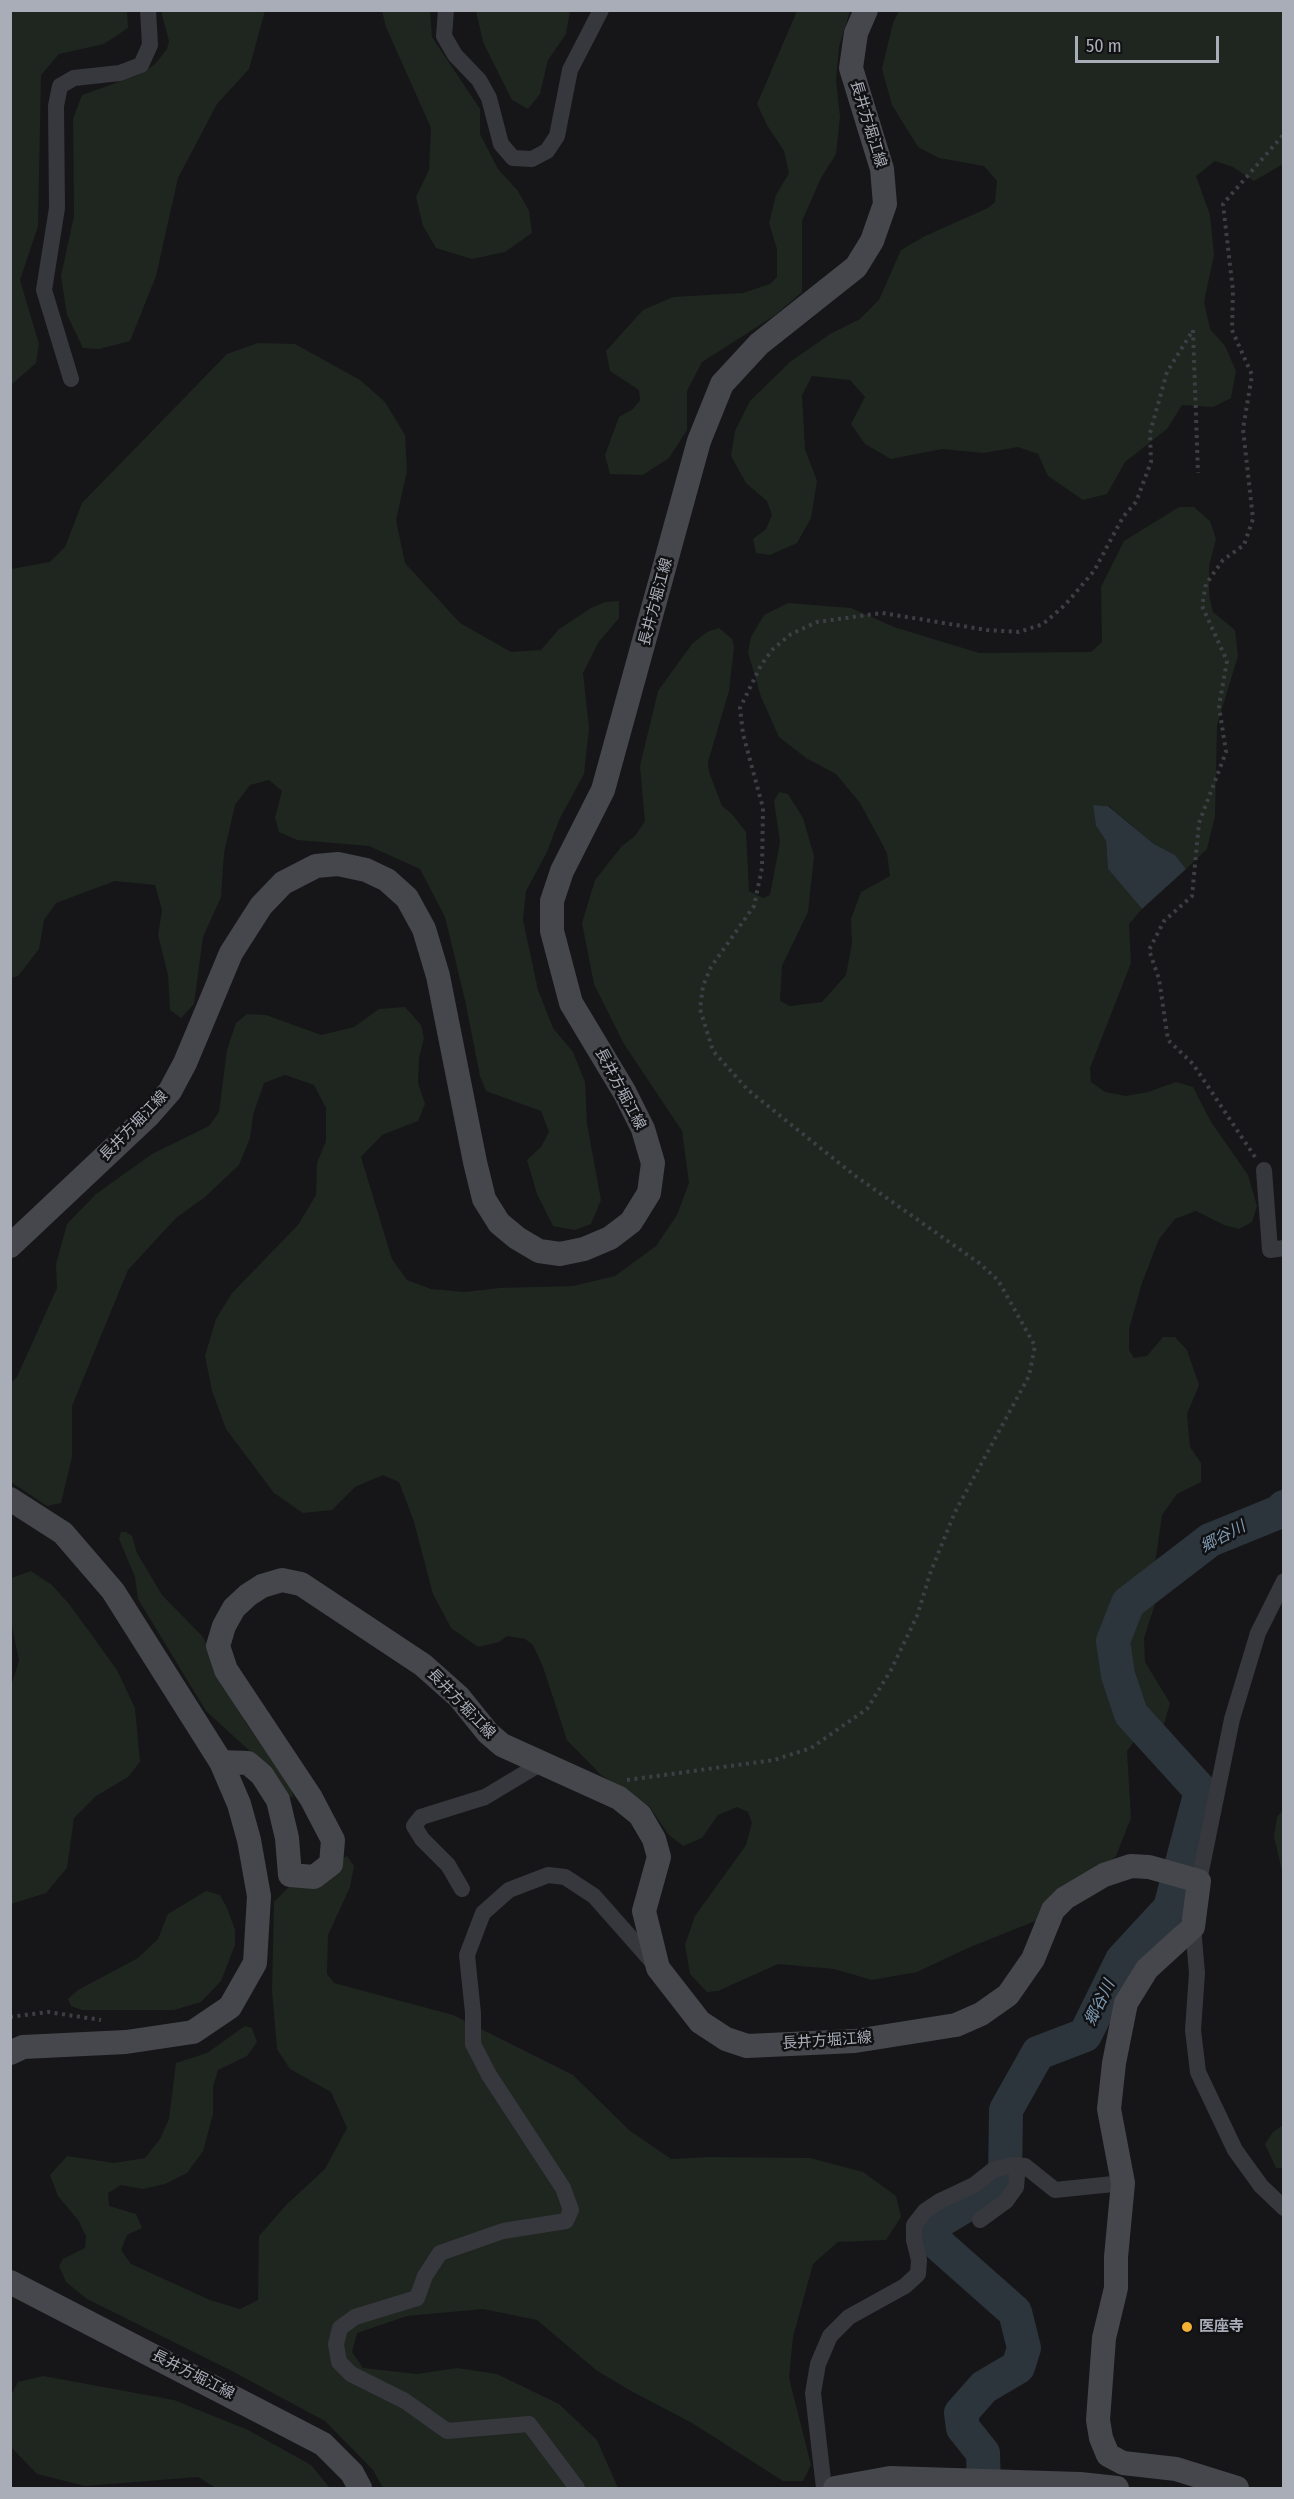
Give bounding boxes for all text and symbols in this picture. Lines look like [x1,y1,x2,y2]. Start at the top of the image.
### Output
scale bar [1078,24,1222,62]
text: 50 m [1086,35,1122,57]
street label: 長井方堀江線 [846,78,890,170]
street label: 長井方堀江線 [636,556,676,648]
street label: 長井方堀江線 [591,1045,649,1133]
street label: 長井方堀江線 [96,1087,172,1165]
water label: 郷谷川 [1197,1517,1249,1557]
street label: 長井方堀江線 [423,1665,499,1743]
water label: 郷谷川 [1081,1977,1119,2029]
street label: 長井方堀江線 [781,2029,873,2053]
place label: 医座寺 [1199,2318,1244,2336]
marker: 医座寺 [1180,2320,1194,2334]
street label: 長井方堀江線 [149,2347,237,2403]

